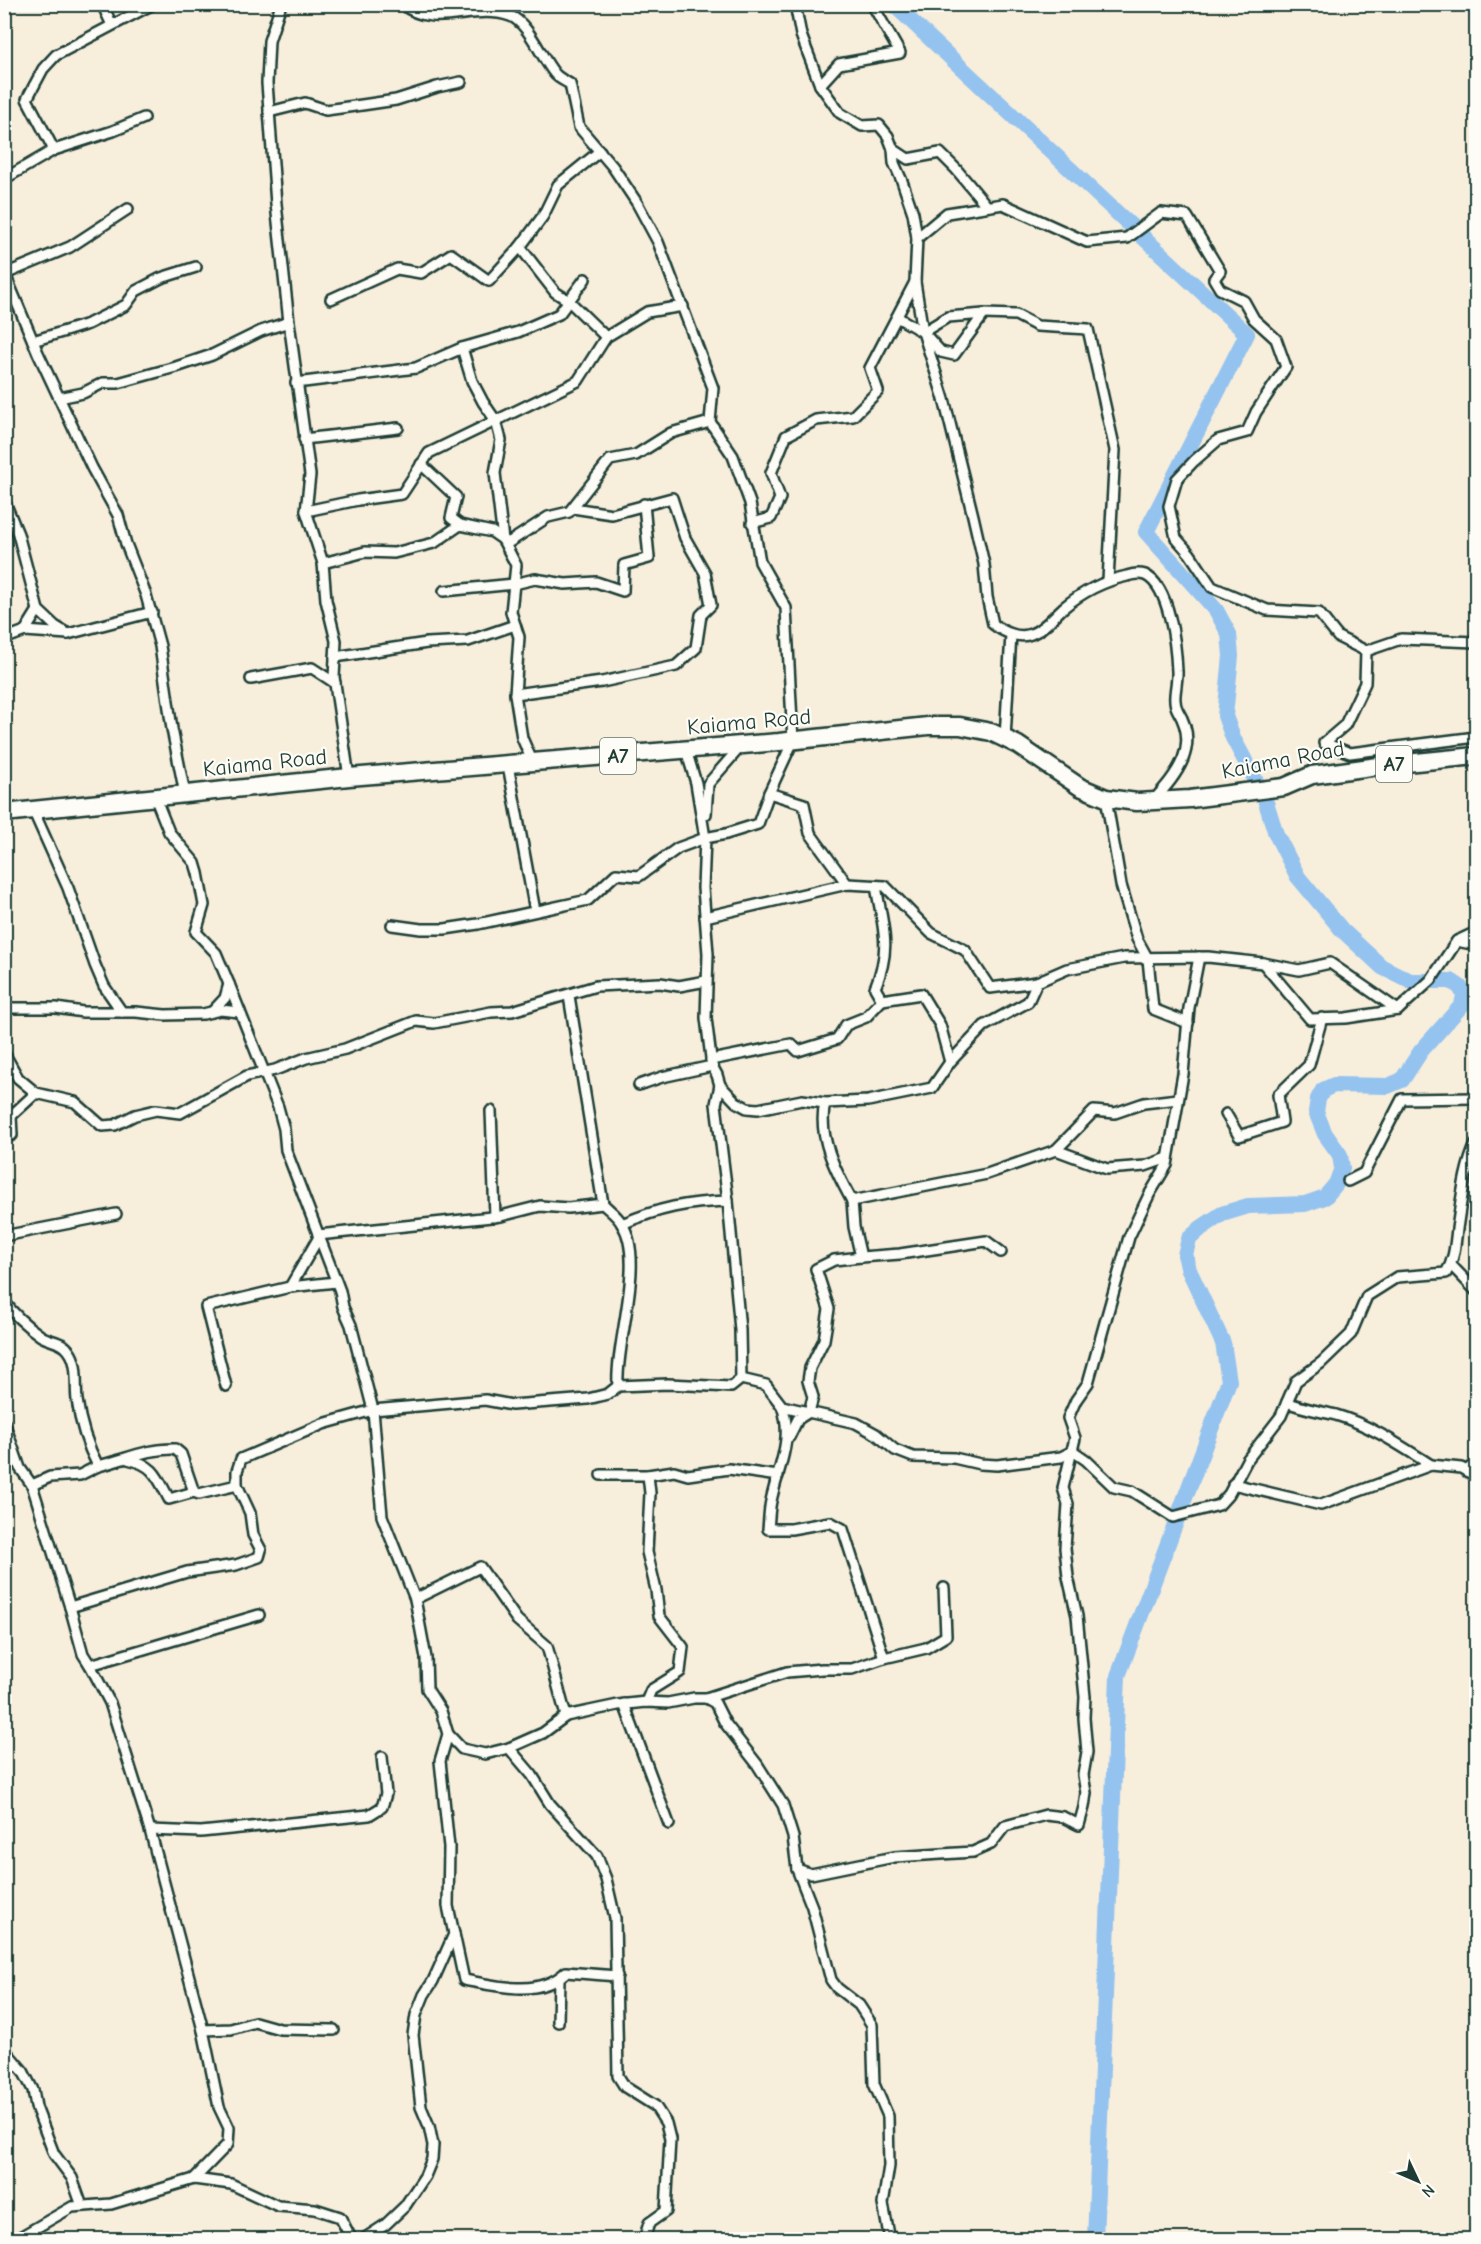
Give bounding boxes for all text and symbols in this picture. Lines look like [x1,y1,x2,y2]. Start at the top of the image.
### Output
street label: Kaiama Road [686,704,812,740]
street label: Kaiama Road [1219,735,1347,785]
road number: A7 [600,738,636,774]
street label: Kaiama Road [202,744,328,782]
road number: A7 [1376,746,1412,782]
north arrow [1388,2151,1448,2211]
text: N [1418,2181,1438,2201]

